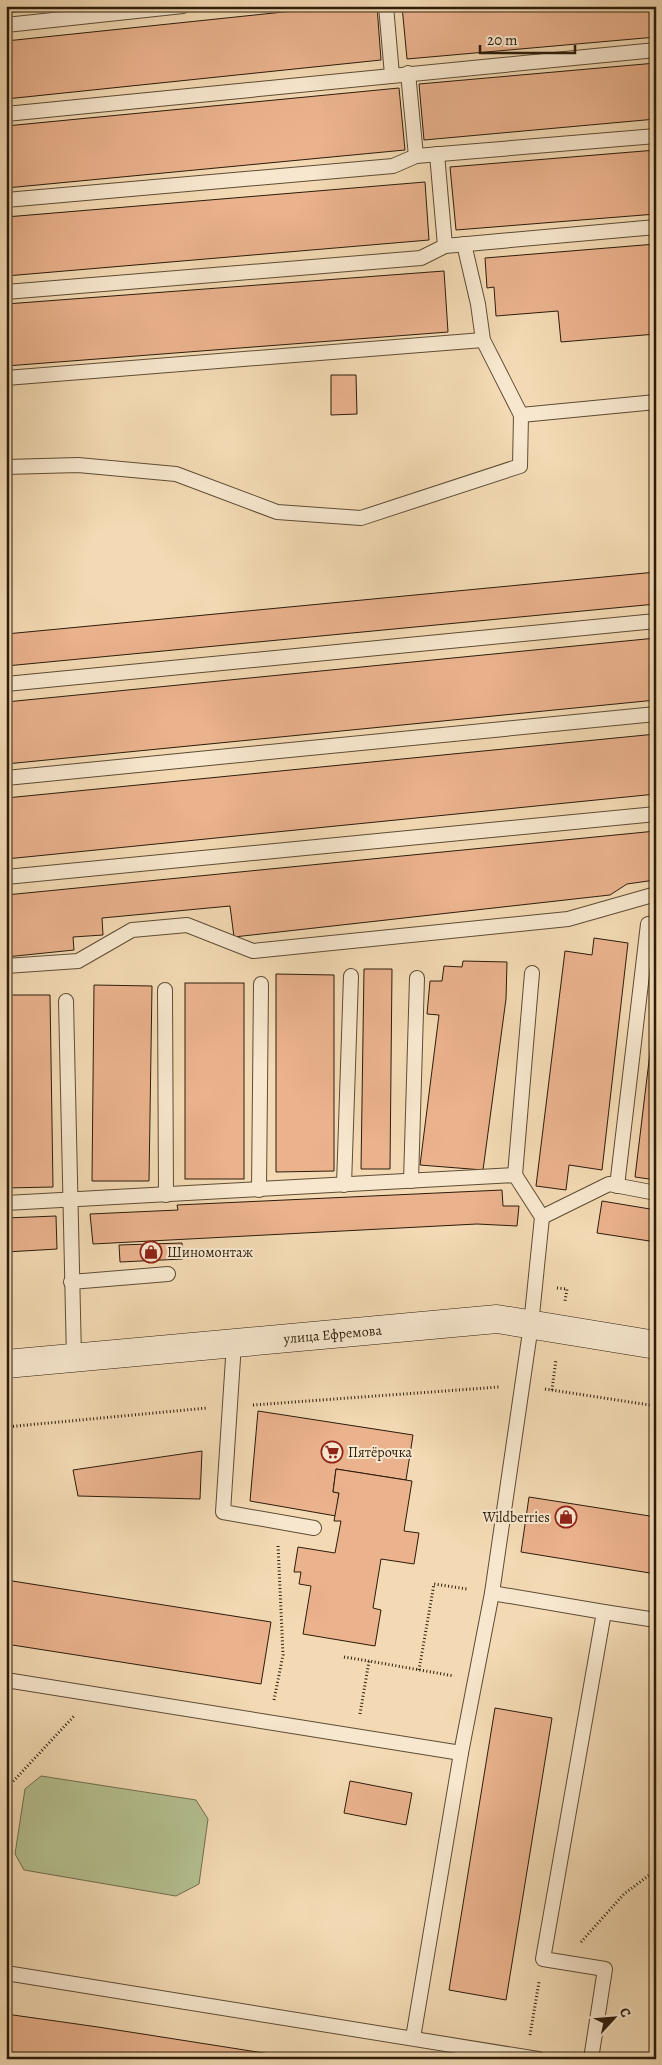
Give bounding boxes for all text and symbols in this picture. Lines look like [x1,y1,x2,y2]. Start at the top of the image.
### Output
scale bar [480,22,574,54]
text: 20 m [487,30,518,50]
shop icon: Шиномонтаж [139,1240,163,1264]
place label: Шиномонтаж [167,1243,253,1262]
street label: улица Ефремова [282,1321,383,1349]
supermarket icon: Пятёрочка [320,1440,344,1464]
place label: Пятёрочка [348,1443,412,1462]
shop icon: Wildberries [554,1505,578,1529]
place label: Wildberries [482,1508,550,1527]
north arrow [590,1992,640,2042]
text: С [615,2004,636,2021]

